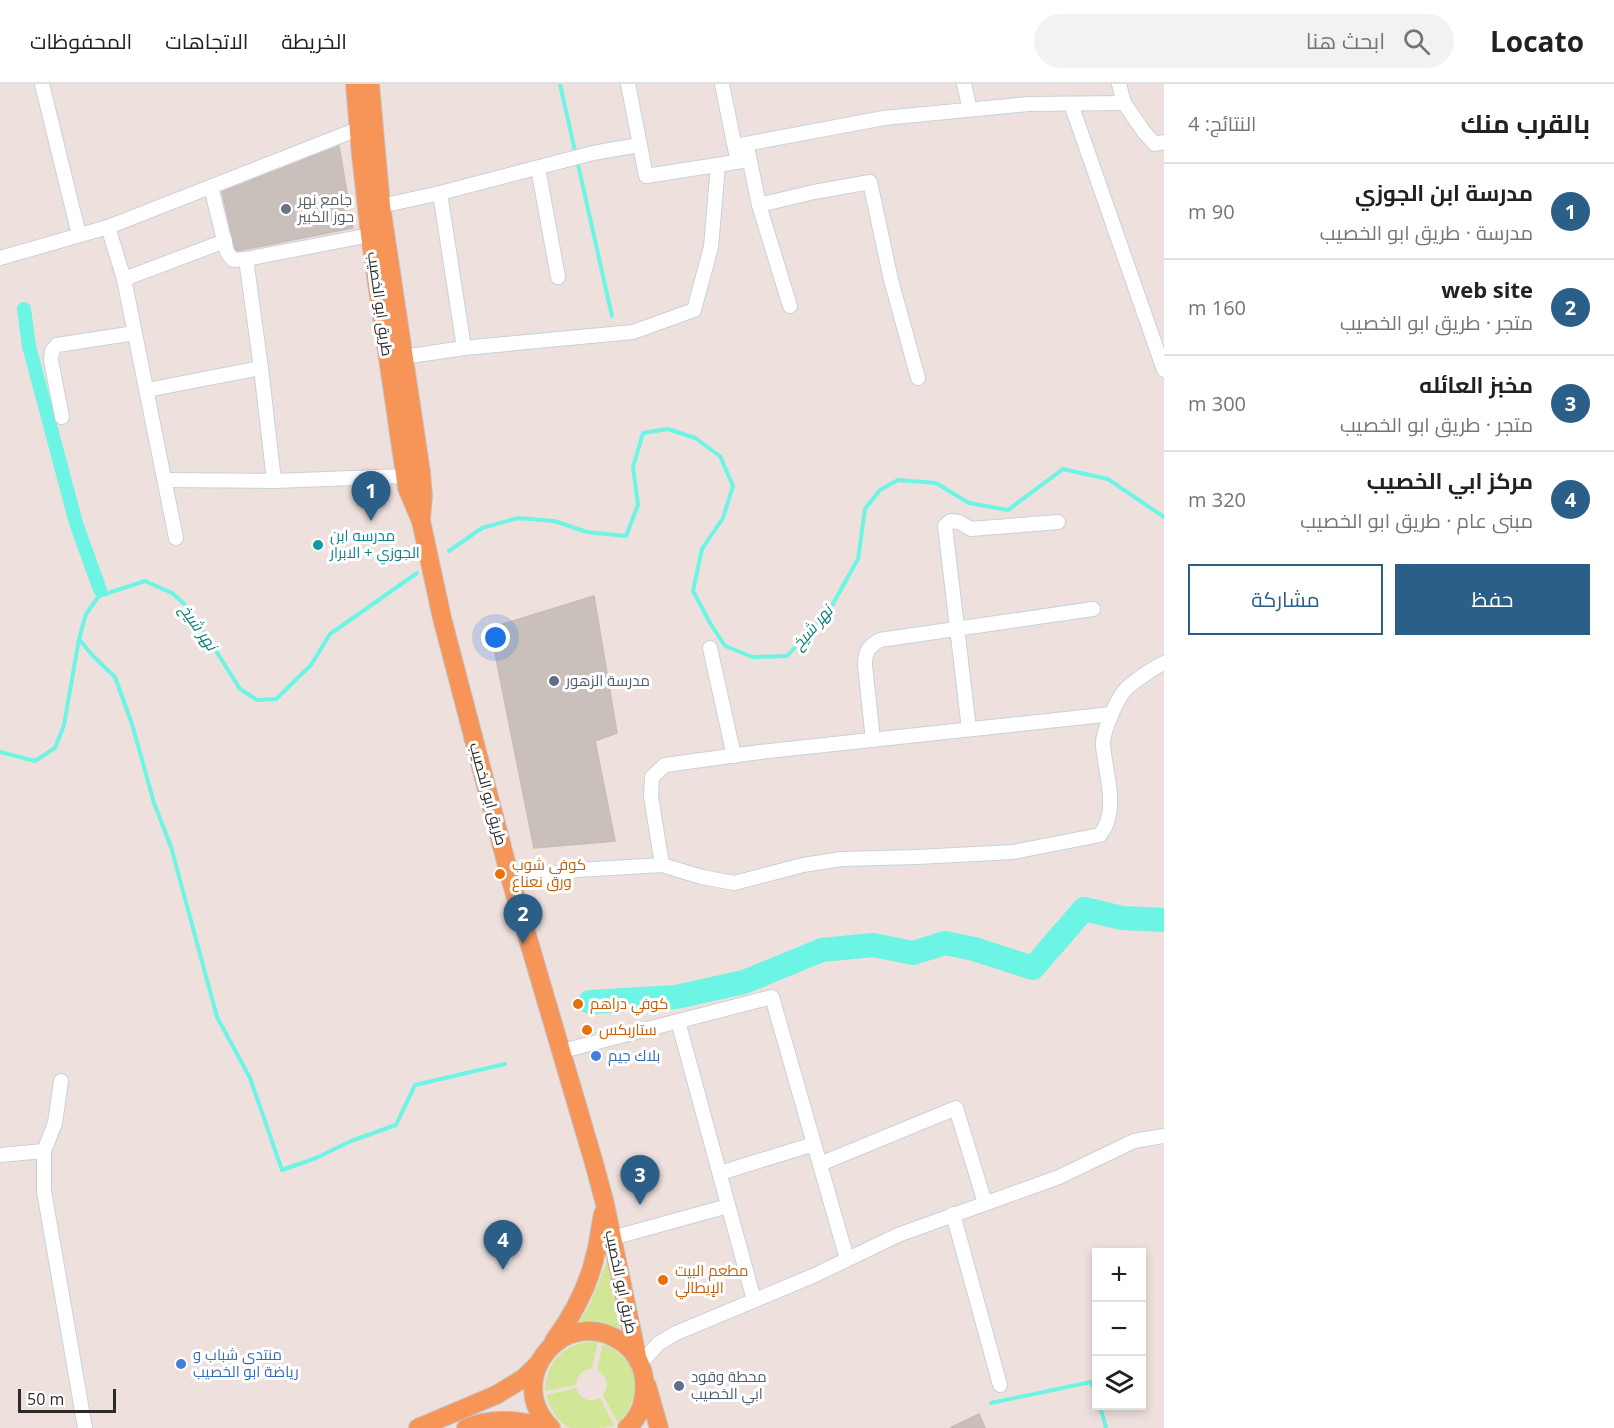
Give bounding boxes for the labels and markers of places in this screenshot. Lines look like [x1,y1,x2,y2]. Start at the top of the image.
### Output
place label: جامع نهر حوز الكبير [297,189,354,226]
marker: جامع نهر حوز الكبير [279,202,293,216]
pin: 1 [352,472,391,521]
place label: مدرسه ابن الجوزي + الابرار [329,525,420,565]
marker: مدرسه ابن الجوزي + الابرار [311,538,325,552]
place label: مدرسة الزهور [565,670,650,690]
marker: مدرسة الزهور [547,674,561,688]
place label: كوفي شوب ورق نعناع [512,854,586,893]
marker: كوفي شوب ورق نعناع [493,867,507,881]
pin: 2 [504,894,542,944]
place label: كوفي دراهم [590,993,668,1016]
marker: كوفي دراهم [571,997,585,1011]
place label: ستاربكس [599,1019,657,1040]
marker: ستاربكس [580,1023,594,1037]
place label: بلاك جيم [608,1045,660,1066]
marker: بلاك جيم [589,1049,603,1063]
pin: 3 [620,1156,660,1205]
pin: 4 [484,1220,522,1270]
place label: مطعم البيت الإيطالي [675,1260,748,1300]
marker: مطعم البيت الإيطالي [656,1273,670,1287]
place label: منتدى شباب و رياضة ابو الخصيب [193,1344,299,1381]
marker: منتدى شباب و رياضة ابو الخصيب [174,1357,188,1371]
place label: محطة وقود ابي الخصيب [691,1366,767,1406]
marker: محطة وقود ابي الخصيب [672,1379,686,1393]

